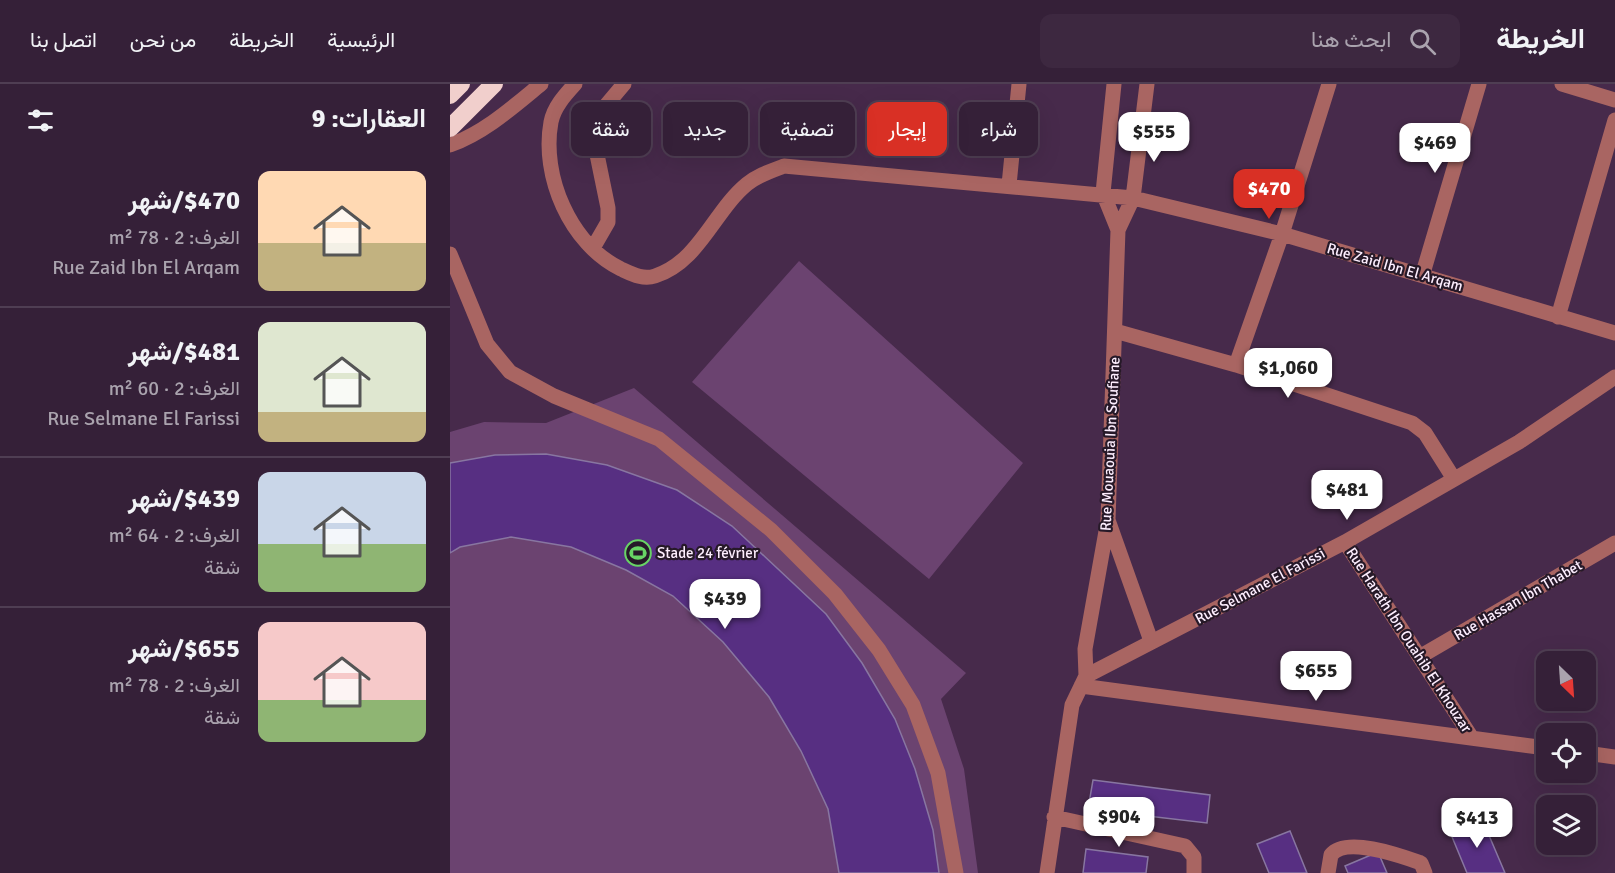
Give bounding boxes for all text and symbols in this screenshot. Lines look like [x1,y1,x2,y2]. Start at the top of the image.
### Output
search box [1040,14,1460,68]
text: الخريطة [1496,22,1585,56]
icon: search [1406,25,1439,58]
text: ابحث هنا [1311,26,1391,53]
text: اتصل بنا [30,27,97,53]
text: من نحن [130,27,196,53]
text: الخريطة [229,27,294,53]
text: الرئيسية [327,27,395,53]
chip: شقة [571,102,651,156]
chip: جديد [663,102,748,156]
chip: تصفية [760,102,855,156]
chip: إيجار [867,102,947,156]
chip: شراء [959,102,1038,156]
text: العقارات: 9 [311,103,426,135]
icon: filters [24,104,57,137]
pin: $555 [1118,112,1190,163]
text: $555 [1132,119,1176,144]
pin: $469 [1399,123,1471,174]
text: $469 [1413,130,1457,155]
pin: $470 [1233,169,1305,220]
text: $470 [1247,176,1291,201]
text: $470/شهر [128,185,240,217]
icon: home [306,195,378,267]
text: الغرف: 2 · 78 m² [109,225,240,250]
street label: Rue Zaid Ibn El Arqam [1325,239,1465,295]
text: Rue Zaid Ibn El Arqam [52,255,240,280]
text: $481/شهر [128,336,240,368]
icon: home [306,346,378,418]
pin: $1,060 [1239,348,1337,399]
text: $1,060 [1258,355,1318,380]
street label: Rue Mouaouia Ibn Soufiane [1096,356,1124,532]
text: الغرف: 2 · 60 m² [109,376,240,401]
text: Rue Selmane El Farissi [47,406,240,431]
pin: $481 [1311,470,1383,521]
text: $481 [1325,477,1369,502]
text: $439/شهر [128,483,240,515]
icon: home [306,496,378,568]
text: الغرف: 2 · 64 m² [109,523,240,548]
sports icon: Stade 24 février [623,538,653,568]
place label: Stade 24 février [657,544,759,562]
street label: Rue Selmane El Farissi [1192,544,1328,628]
street label: Rue Harath Ibn Ouahib El Khouzar [1342,544,1476,736]
text: شقة [204,555,240,580]
street label: Rue Hassan Ibn Thabet [1451,556,1585,644]
pin: $439 [689,579,761,630]
text: $439 [703,586,747,611]
text: $655/شهر [128,633,240,665]
icon: home [306,646,378,718]
pin: $655 [1280,651,1352,702]
north arrow [1536,651,1596,711]
map controls [1536,651,1596,855]
text: $655 [1294,658,1338,683]
text: الغرف: 2 · 78 m² [109,673,240,698]
text: شقة [204,705,240,730]
button: locate [1536,723,1596,783]
button: layers [1536,795,1596,855]
pin: $904 [1083,797,1155,848]
pin: $413 [1441,798,1513,849]
text: $904 [1097,804,1141,829]
text: $413 [1455,805,1499,830]

